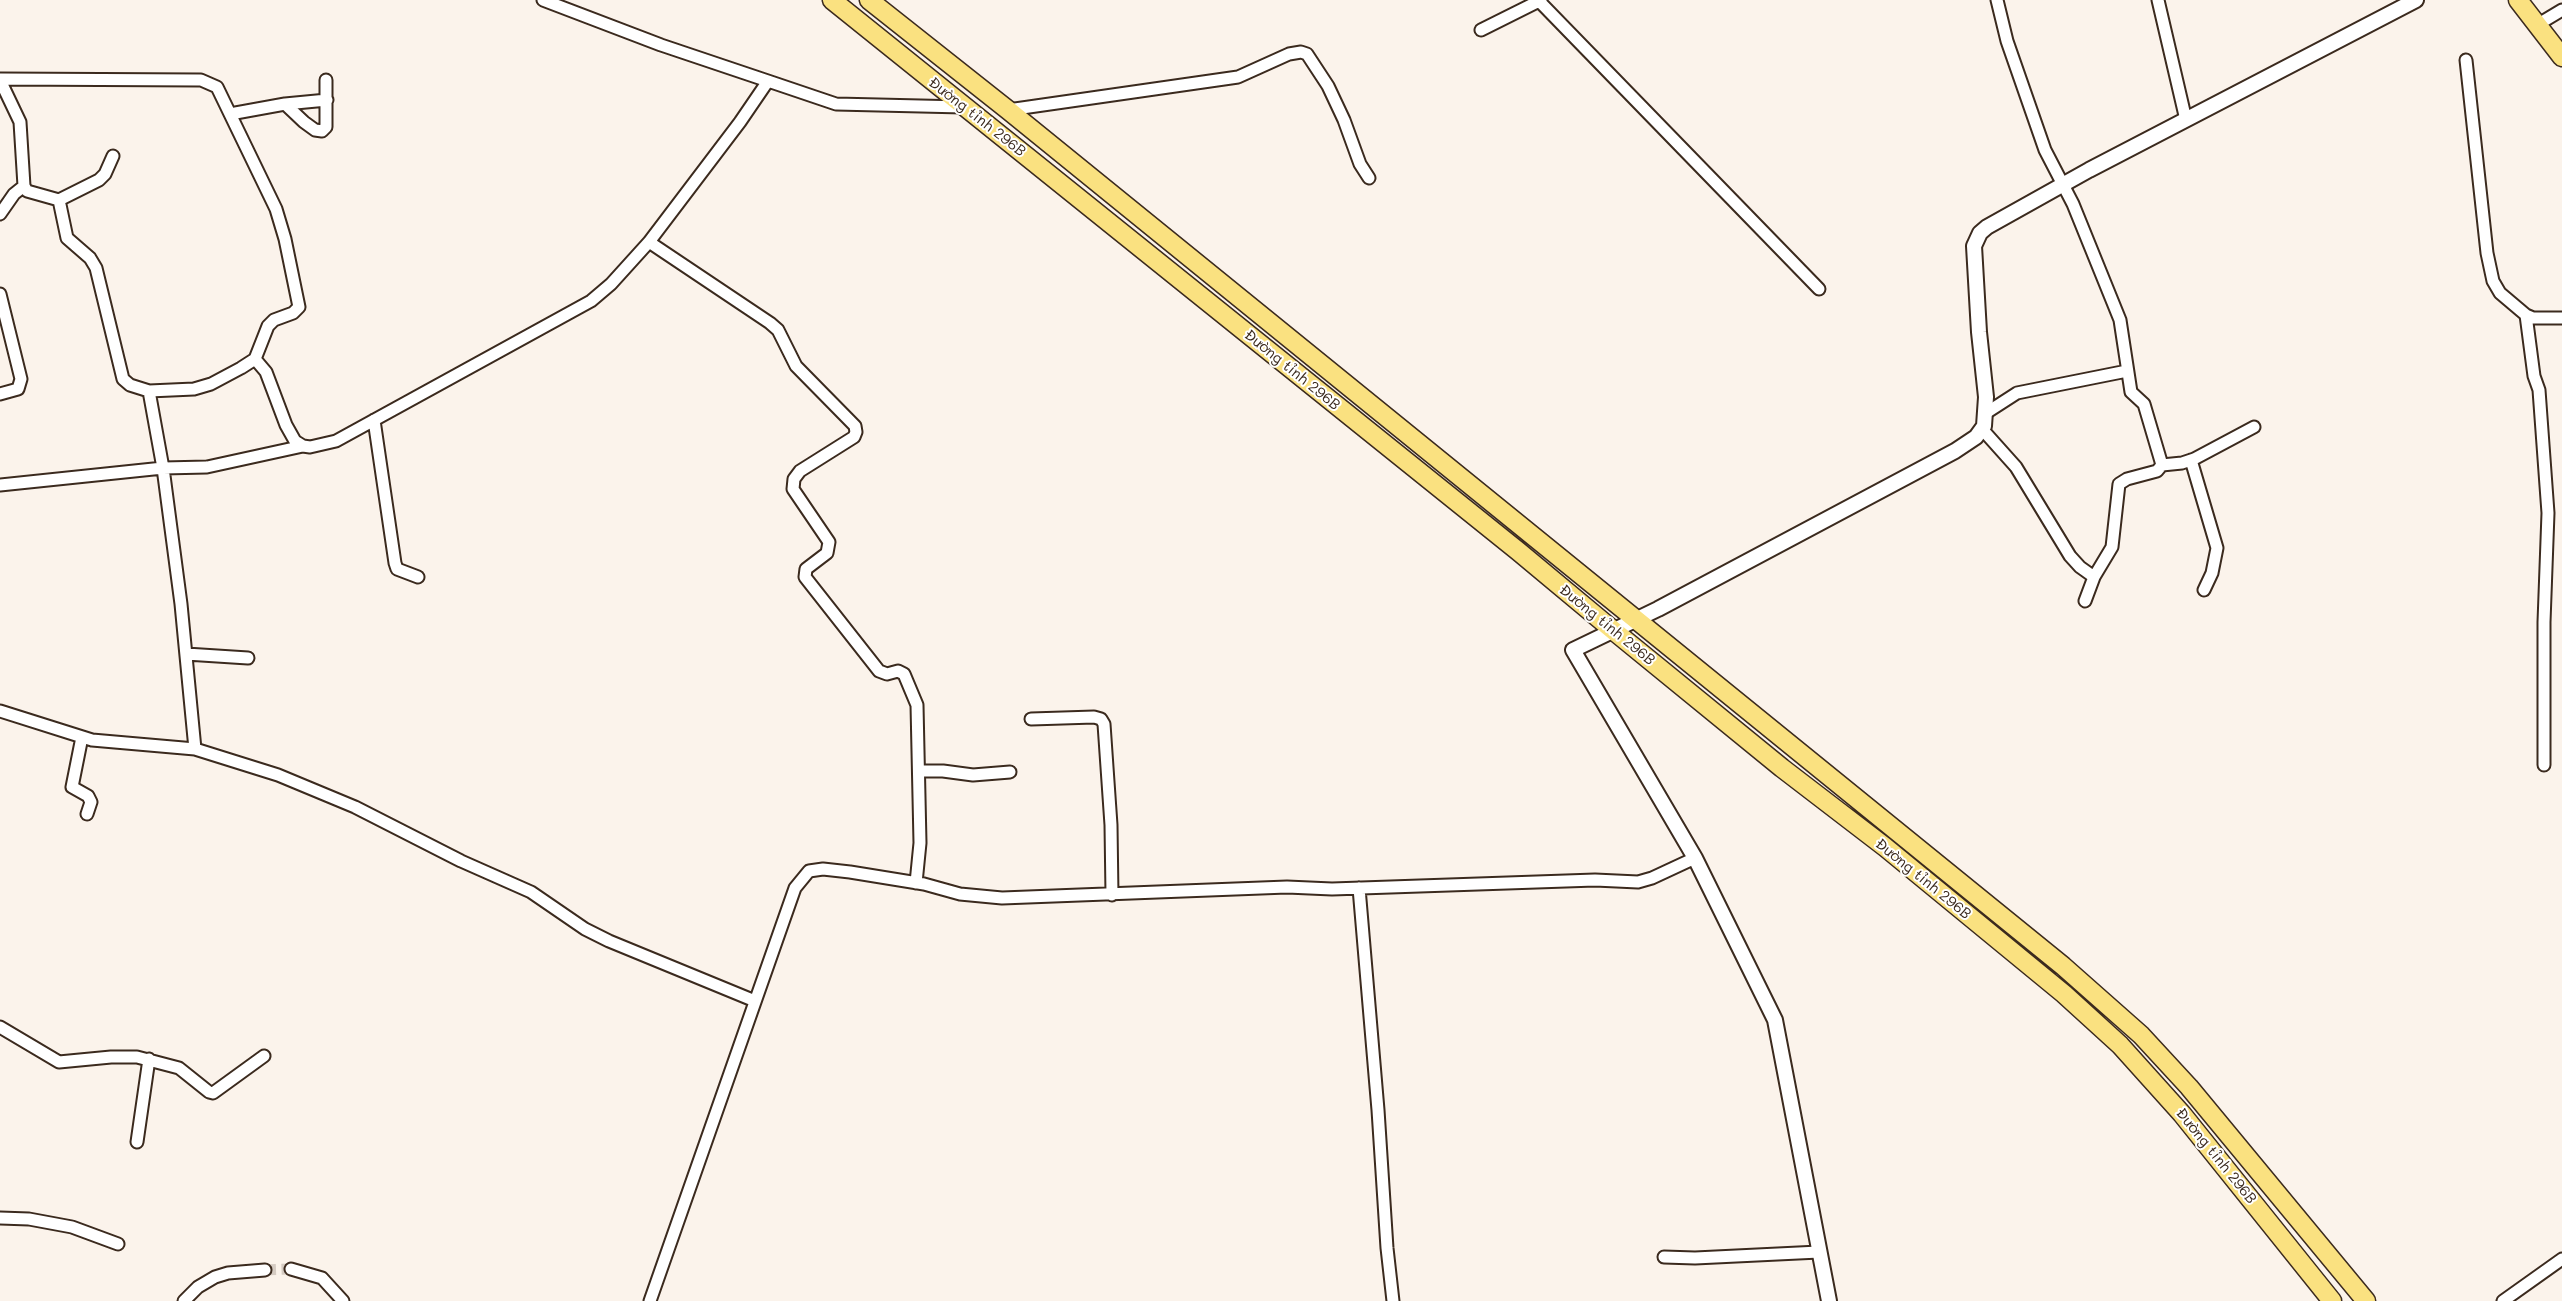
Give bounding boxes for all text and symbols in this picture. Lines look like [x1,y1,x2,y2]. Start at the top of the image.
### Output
street label: Đường tỉnh 296B [925,74,1029,160]
street label: Đường tỉnh 296B [1240,326,1344,414]
street label: Đường tỉnh 296B [1555,581,1659,669]
street label: Đường tỉnh 296B [1871,835,1975,923]
street label: Đường tỉnh 296B [2172,1104,2260,1208]

